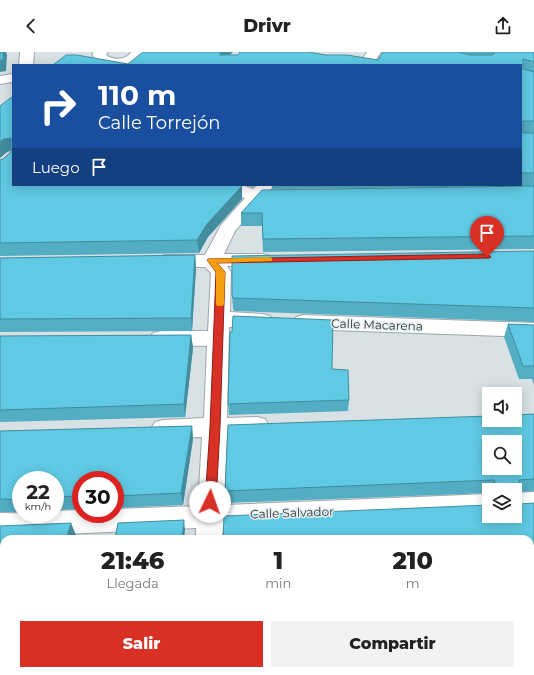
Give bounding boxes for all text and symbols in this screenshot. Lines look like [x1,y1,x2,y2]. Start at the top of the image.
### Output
icon: back [20,15,42,37]
text: Drivr [243,15,291,37]
icon: share [492,15,514,37]
text: 110 m [98,78,176,112]
icon: right [32,80,84,132]
text: Calle Torrejón [98,112,220,134]
icon: arrive [88,156,110,178]
text: Luego [32,158,80,177]
pin [470,216,504,257]
icon: arrive [476,222,498,244]
street label: Calle Macarena [331,315,423,334]
map controls [482,387,522,523]
button: sound [482,387,522,427]
button: search [482,435,522,475]
speed limit sign: 30 [72,471,124,523]
text: 22 [26,480,50,504]
position arrow [189,481,231,523]
button: layers [482,483,522,523]
text: km/h [25,500,51,513]
street label: Calle Salvador [250,504,334,521]
text: 21:46 [101,546,164,575]
text: 1 [273,546,283,575]
text: 210 [392,546,433,575]
text: Llegada [107,575,159,591]
text: min [265,575,291,591]
text: m [406,575,420,591]
button: Salir [20,621,263,667]
button: Compartir [271,621,514,667]

